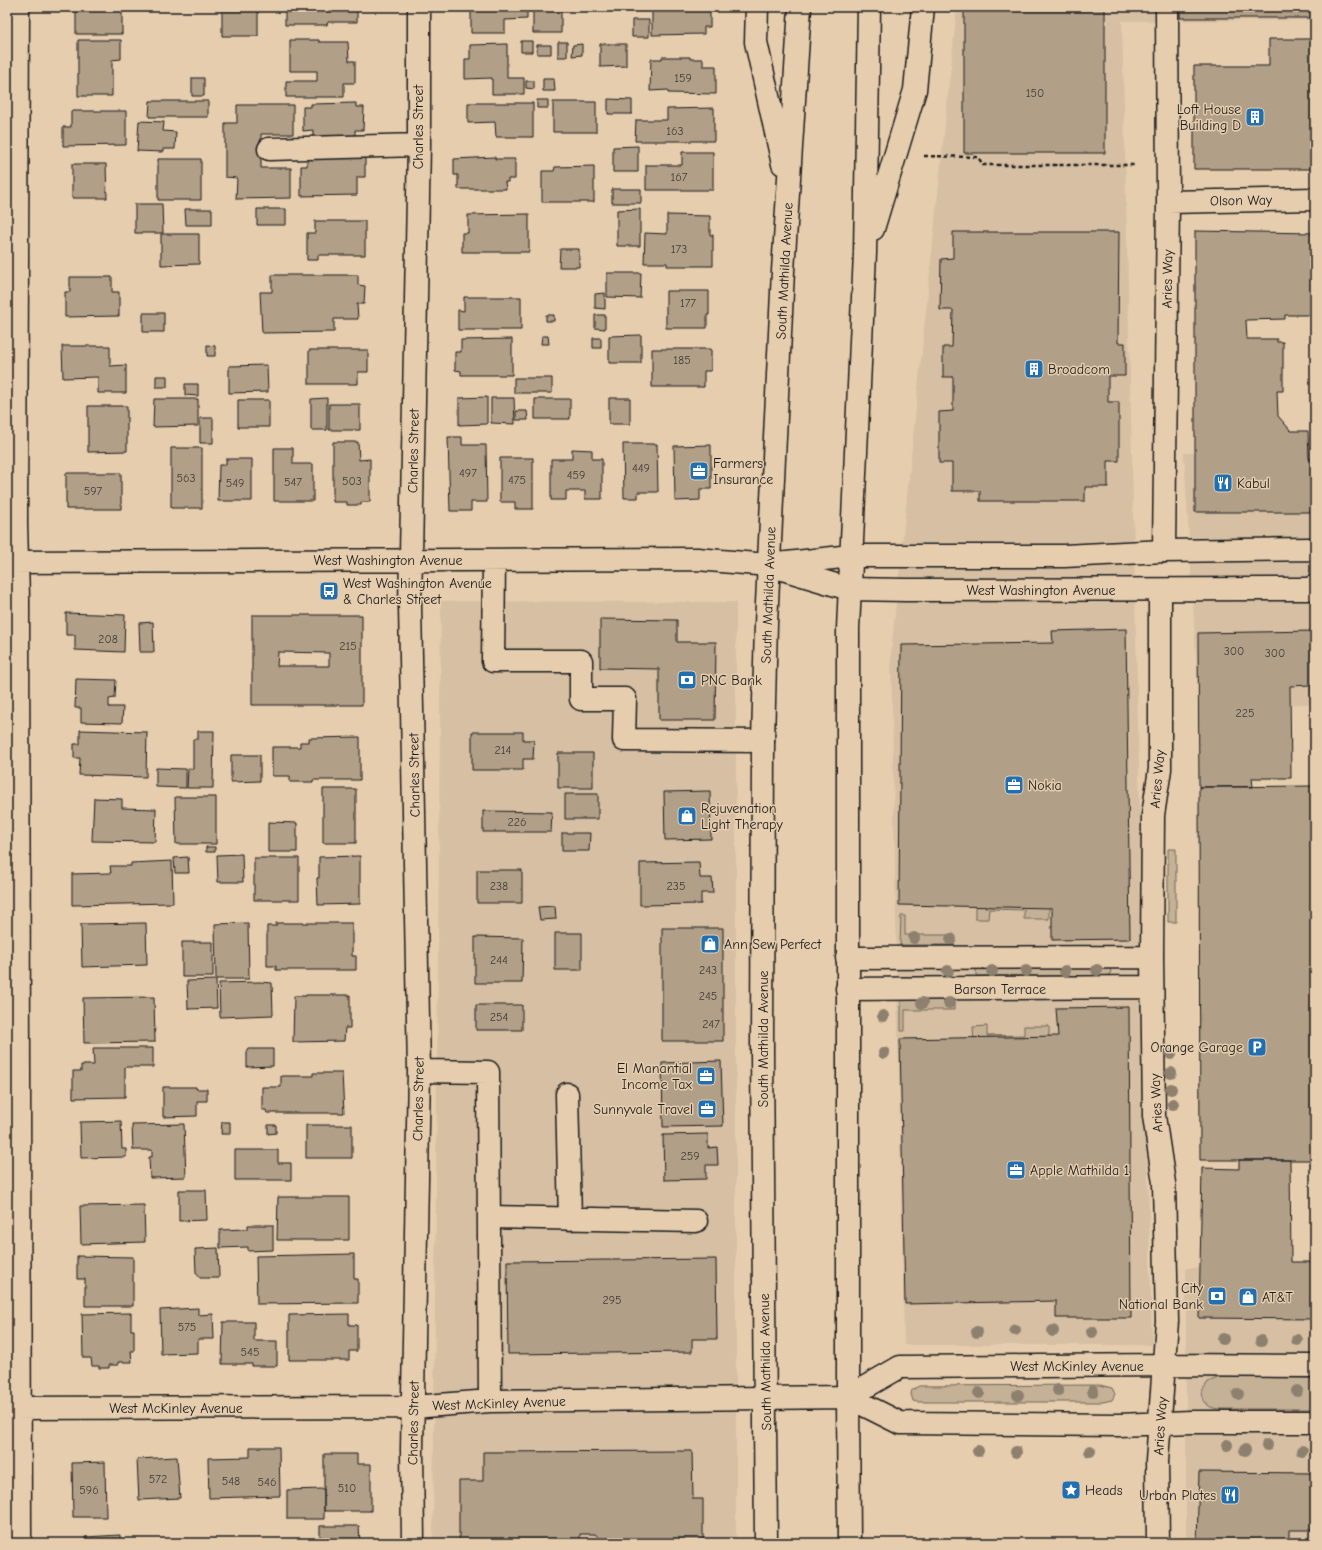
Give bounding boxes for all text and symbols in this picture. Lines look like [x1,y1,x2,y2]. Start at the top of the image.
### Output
house number: 159 [674,71,692,85]
street label: Charles Street [410,84,427,169]
house number: 150 [1026,86,1044,100]
place label: Loft House Building D [1177,101,1241,134]
building icon: Loft House Building D [1244,106,1266,128]
house number: 163 [666,124,684,138]
house number: 167 [671,170,688,184]
street label: Olson Way [1210,191,1273,210]
street label: South Mathilda Avenue [772,202,797,340]
house number: 173 [671,242,687,256]
street label: Aries Way [1158,249,1177,309]
house number: 177 [680,296,696,310]
house number: 185 [673,353,691,367]
building icon: Broadcom [1023,358,1045,380]
place label: Broadcom [1048,361,1110,378]
street label: Charles Street [404,408,423,493]
place label: Farmers Insurance [713,455,773,488]
office icon: Farmers Insurance [688,460,710,482]
house number: 449 [632,461,650,475]
house number: 497 [459,466,477,480]
house number: 459 [567,468,585,482]
house number: 563 [176,471,196,485]
restaurant icon: Kabul [1212,472,1234,494]
house number: 475 [508,473,526,487]
house number: 503 [342,474,362,488]
house number: 547 [284,475,302,489]
place label: Kabul [1237,475,1270,492]
house number: 549 [226,476,244,490]
house number: 597 [84,484,103,498]
street label: South Mathilda Avenue [758,526,779,664]
street label: West Washington Avenue [314,552,462,569]
place label: West Washington Avenue & Charles Street [343,575,492,608]
bus stop icon: West Washington Avenue & Charles Street [318,580,340,602]
street label: West Washington Avenue [967,582,1115,599]
house number: 208 [98,632,118,646]
house number: 215 [339,639,357,653]
house number: 300 [1224,644,1244,658]
house number: 300 [1265,646,1285,660]
bank icon: PNC Bank [676,669,698,691]
place label: PNC Bank [701,672,762,689]
house number: 225 [1235,706,1255,720]
street label: Charles Street [405,732,424,817]
house number: 214 [495,743,512,757]
street label: Aries Way [1146,748,1169,809]
office icon: Nokia [1003,774,1025,796]
place label: Nokia [1028,777,1062,794]
place label: Rejuvenation Light Therapy [701,800,783,833]
shop icon: Rejuvenation Light Therapy [676,805,698,827]
house number: 226 [507,815,527,829]
house number: 238 [490,879,508,893]
house number: 235 [667,879,685,893]
shop icon: Ann Sew Perfect [699,933,721,955]
place label: Ann Sew Perfect [724,936,822,953]
house number: 244 [490,953,508,967]
house number: 243 [699,963,717,977]
street label: South Mathilda Avenue [755,970,772,1108]
street label: Barson Terrace [954,981,1046,998]
house number: 245 [699,989,717,1003]
house number: 254 [490,1010,508,1024]
house number: 247 [702,1017,720,1031]
parking icon: Orange Garage [1246,1036,1268,1058]
place label: Orange Garage [1150,1039,1243,1056]
street label: Charles Street [409,1056,428,1141]
place label: El Manantial Income Tax [617,1060,692,1093]
office icon: El Manantial Income Tax [695,1065,717,1087]
street label: Aries Way [1146,1072,1167,1133]
office icon: Sunnyvale Travel [696,1098,718,1120]
place label: Sunnyvale Travel [593,1101,693,1118]
house number: 259 [680,1149,700,1163]
office icon: Apple Mathilda 1 [1005,1159,1027,1181]
place label: Apple Mathilda 1 [1030,1162,1129,1179]
place label: City National Bank [1119,1280,1204,1313]
bank icon: City National Bank [1206,1285,1228,1307]
shop icon: AT&T [1237,1286,1259,1308]
place label: AT&T [1262,1289,1293,1306]
house number: 295 [602,1293,622,1307]
street label: South Mathilda Avenue [756,1293,775,1431]
house number: 575 [178,1320,196,1334]
house number: 545 [241,1345,259,1359]
street label: West McKinley Avenue [1010,1358,1144,1375]
street label: Charles Street [404,1380,423,1465]
street label: West McKinley Avenue [432,1393,566,1414]
street label: Aries Way [1150,1395,1171,1456]
street label: West McKinley Avenue [109,1400,243,1417]
house number: 572 [149,1472,167,1486]
house number: 548 [222,1474,240,1488]
house number: 546 [258,1475,276,1489]
place icon: Heads [1060,1479,1082,1501]
house number: 510 [338,1481,356,1495]
place label: Heads [1085,1482,1123,1499]
house number: 596 [79,1483,99,1497]
restaurant icon: Urban Plates [1219,1484,1241,1506]
place label: Urban Plates [1139,1487,1216,1504]

